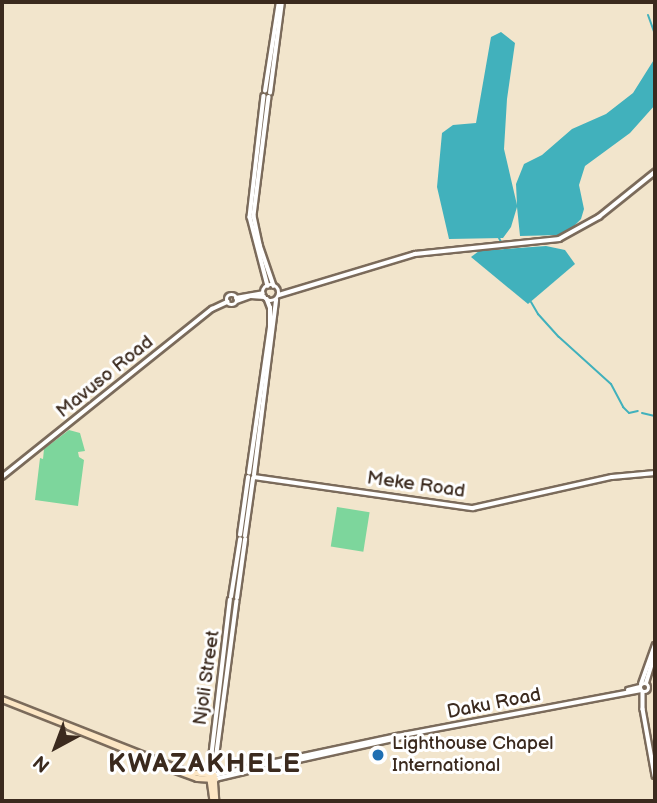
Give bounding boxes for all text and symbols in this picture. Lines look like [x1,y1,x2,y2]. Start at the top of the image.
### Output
street label: Mavuso Road [52,331,158,423]
street label: Meke Road [365,467,467,503]
street label: Njoli Street [189,629,225,727]
street label: Daku Road [445,684,543,724]
north arrow [21,712,91,782]
place label: Lighthouse Chapel International [392,733,553,777]
marker: Lighthouse Chapel International [370,747,386,763]
district label: KWAZAKHELE [109,749,301,781]
text: N [29,750,55,777]

